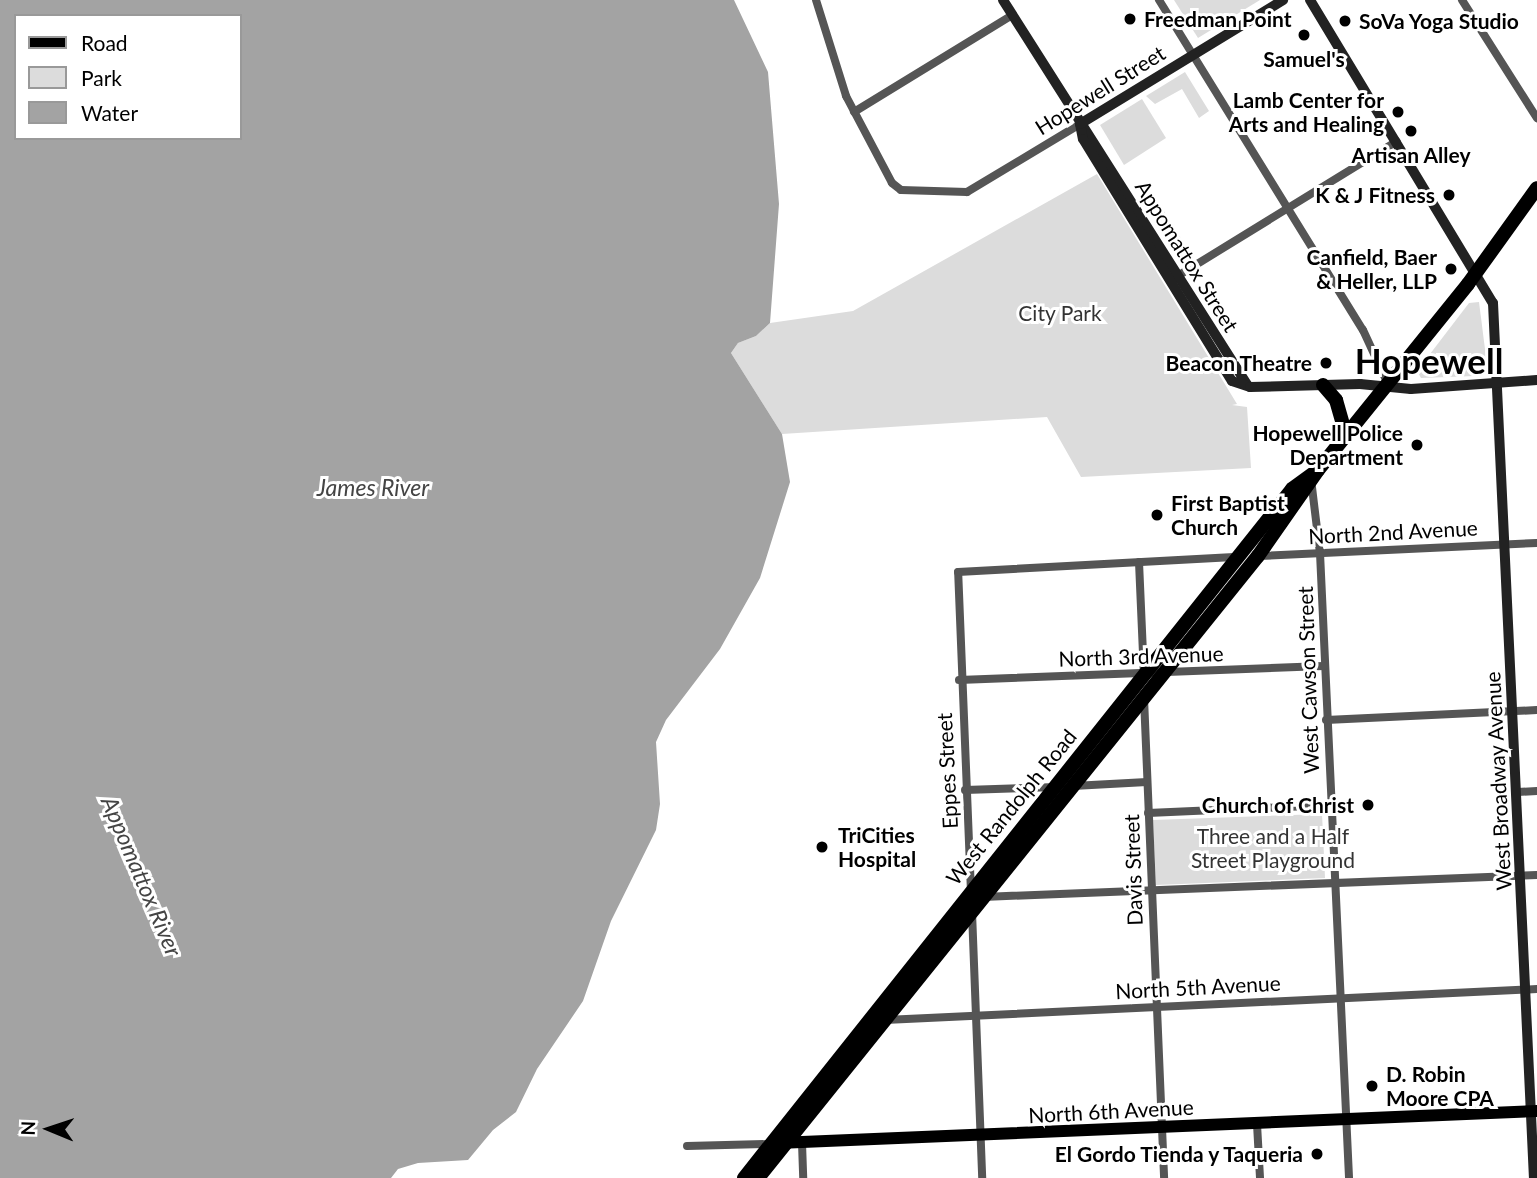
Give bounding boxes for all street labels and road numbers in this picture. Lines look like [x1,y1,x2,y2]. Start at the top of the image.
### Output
street label: Hopewell Street [1030,40,1170,140]
street label: Appomattox Street [1130,176,1244,336]
street label: North 2nd Avenue [1307,515,1479,549]
street label: West Cawson Street [1292,586,1324,774]
street label: North 3rd Avenue [1058,641,1224,671]
street label: West Broadway Avenue [1480,670,1516,892]
street label: Eppes Street [931,712,963,830]
street label: West Randolph Road [941,724,1081,890]
street label: Davis Street [1118,814,1148,926]
street label: North 5th Avenue [1114,970,1282,1004]
street label: North 6th Avenue [1027,1094,1195,1128]

